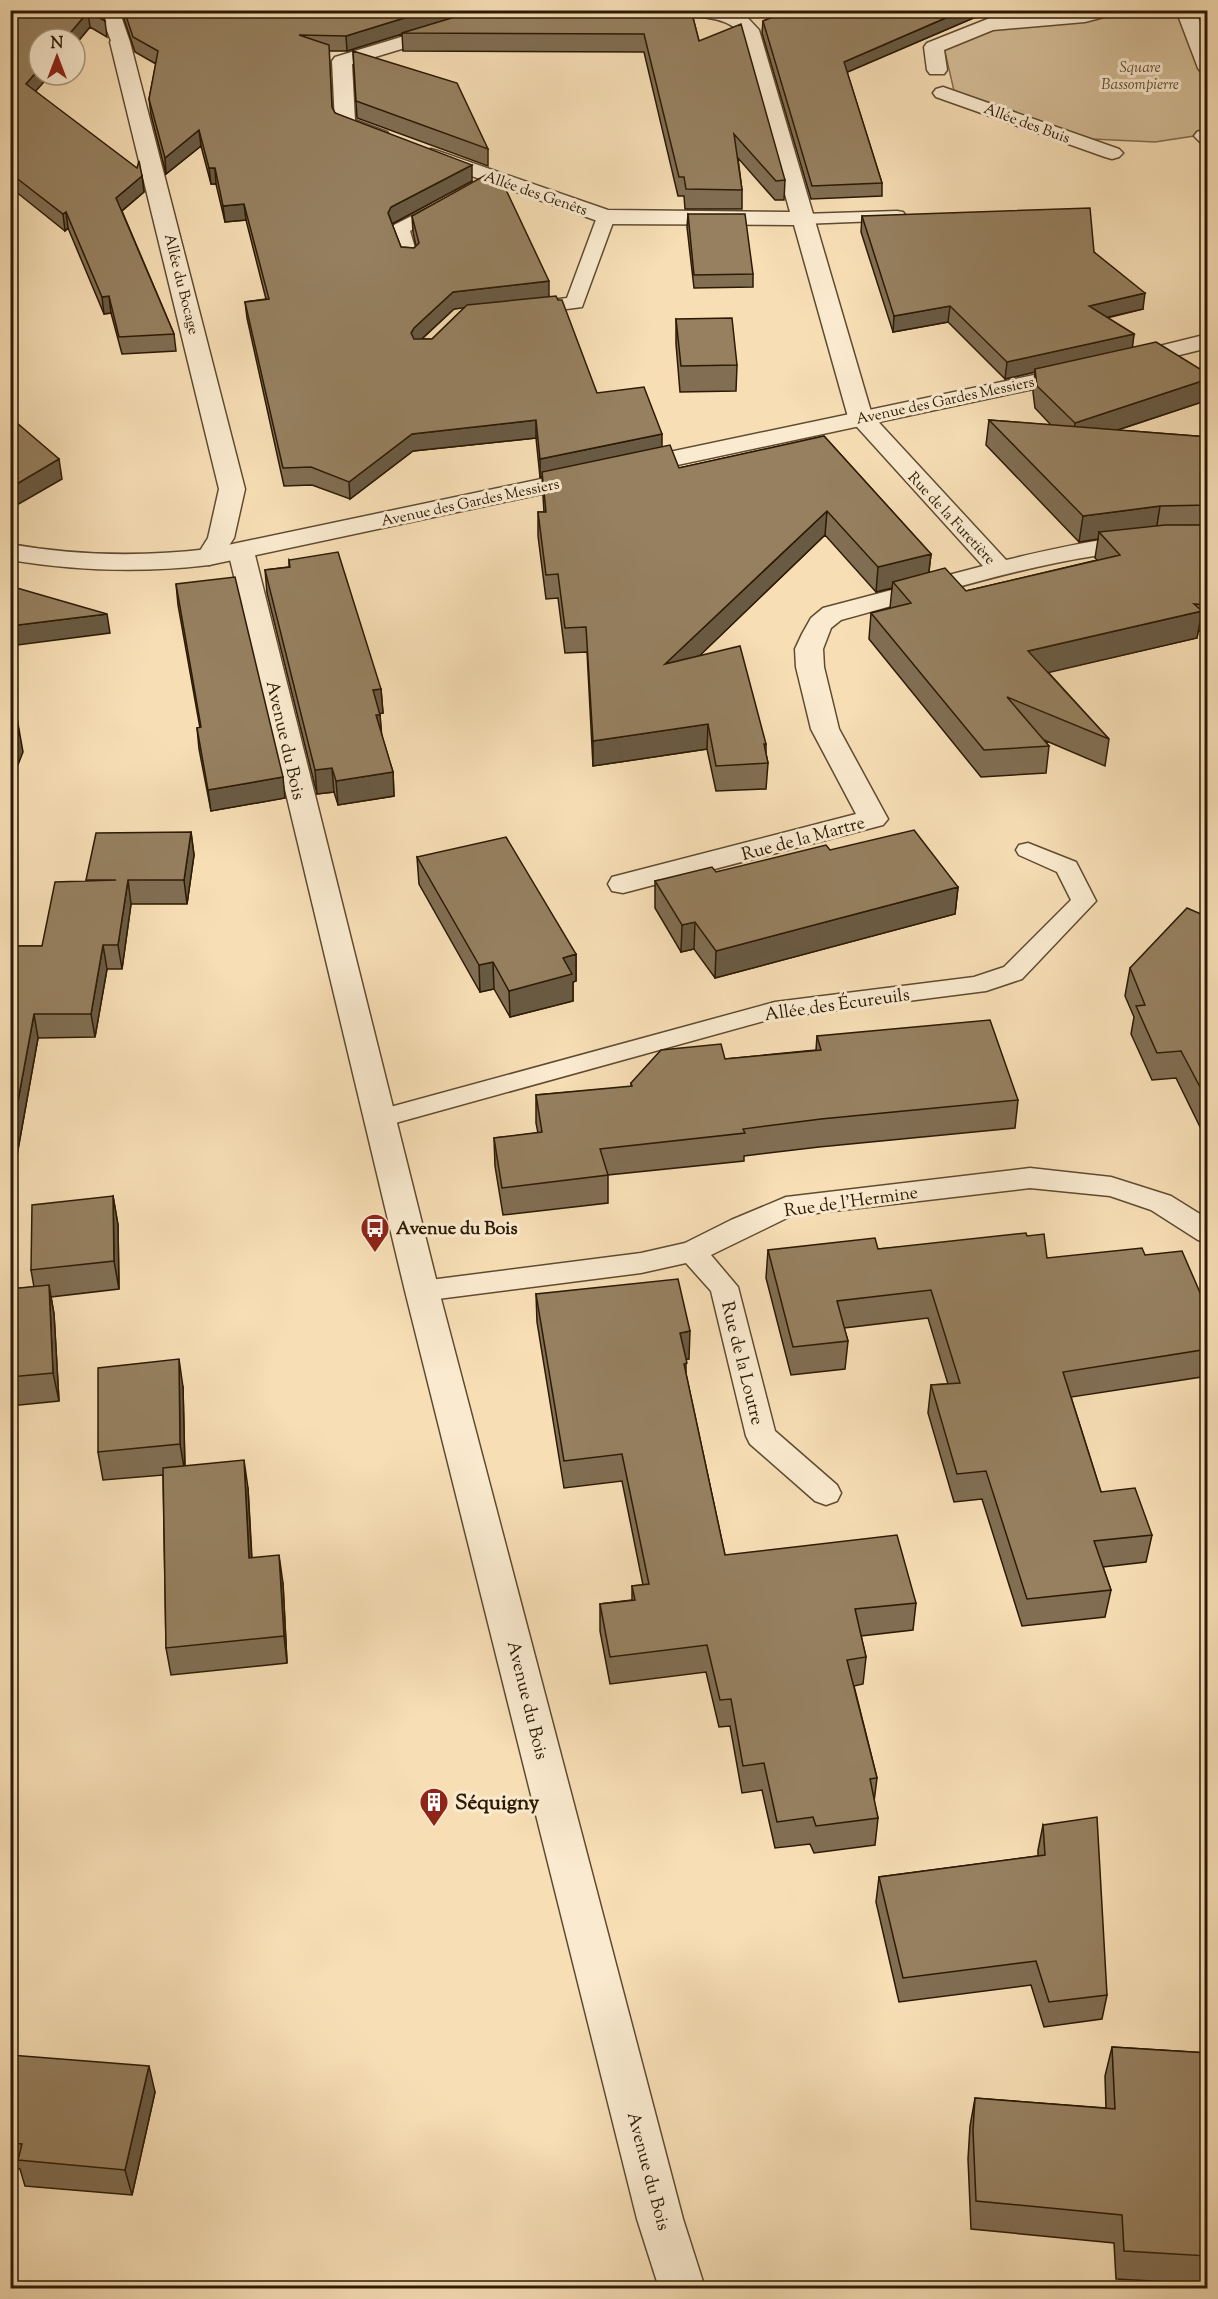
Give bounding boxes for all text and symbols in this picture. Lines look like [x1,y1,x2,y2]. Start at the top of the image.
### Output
north arrow [27,27,87,87]
text: N [51,33,64,56]
park label: Square Bassompierre [1101,58,1179,96]
street label: Allée des Buis [980,99,1073,150]
street label: Allée des Genêts [481,167,590,222]
street label: Allée du Bocage [158,232,203,337]
street label: Avenue des Gardes Messiers [854,372,1036,431]
street label: Rue de la Furetière [902,468,1000,570]
street label: Avenue des Gardes Messiers [379,474,561,533]
street label: Avenue du Bois [258,678,310,803]
street label: Rue de la Martre [739,811,868,869]
street label: Allée des Écureuils [763,983,912,1029]
street label: Rue de l'Hermine [783,1181,920,1225]
bus stop icon: Avenue du Bois [359,1212,391,1254]
place label: Avenue du Bois [396,1217,518,1243]
street label: Rue de la Loutre [713,1299,769,1428]
street label: Avenue du Bois [499,1638,553,1763]
building icon: Séquigny [418,1786,450,1828]
place label: Séquigny [455,1789,540,1819]
street label: Avenue du Bois [619,2109,675,2234]

